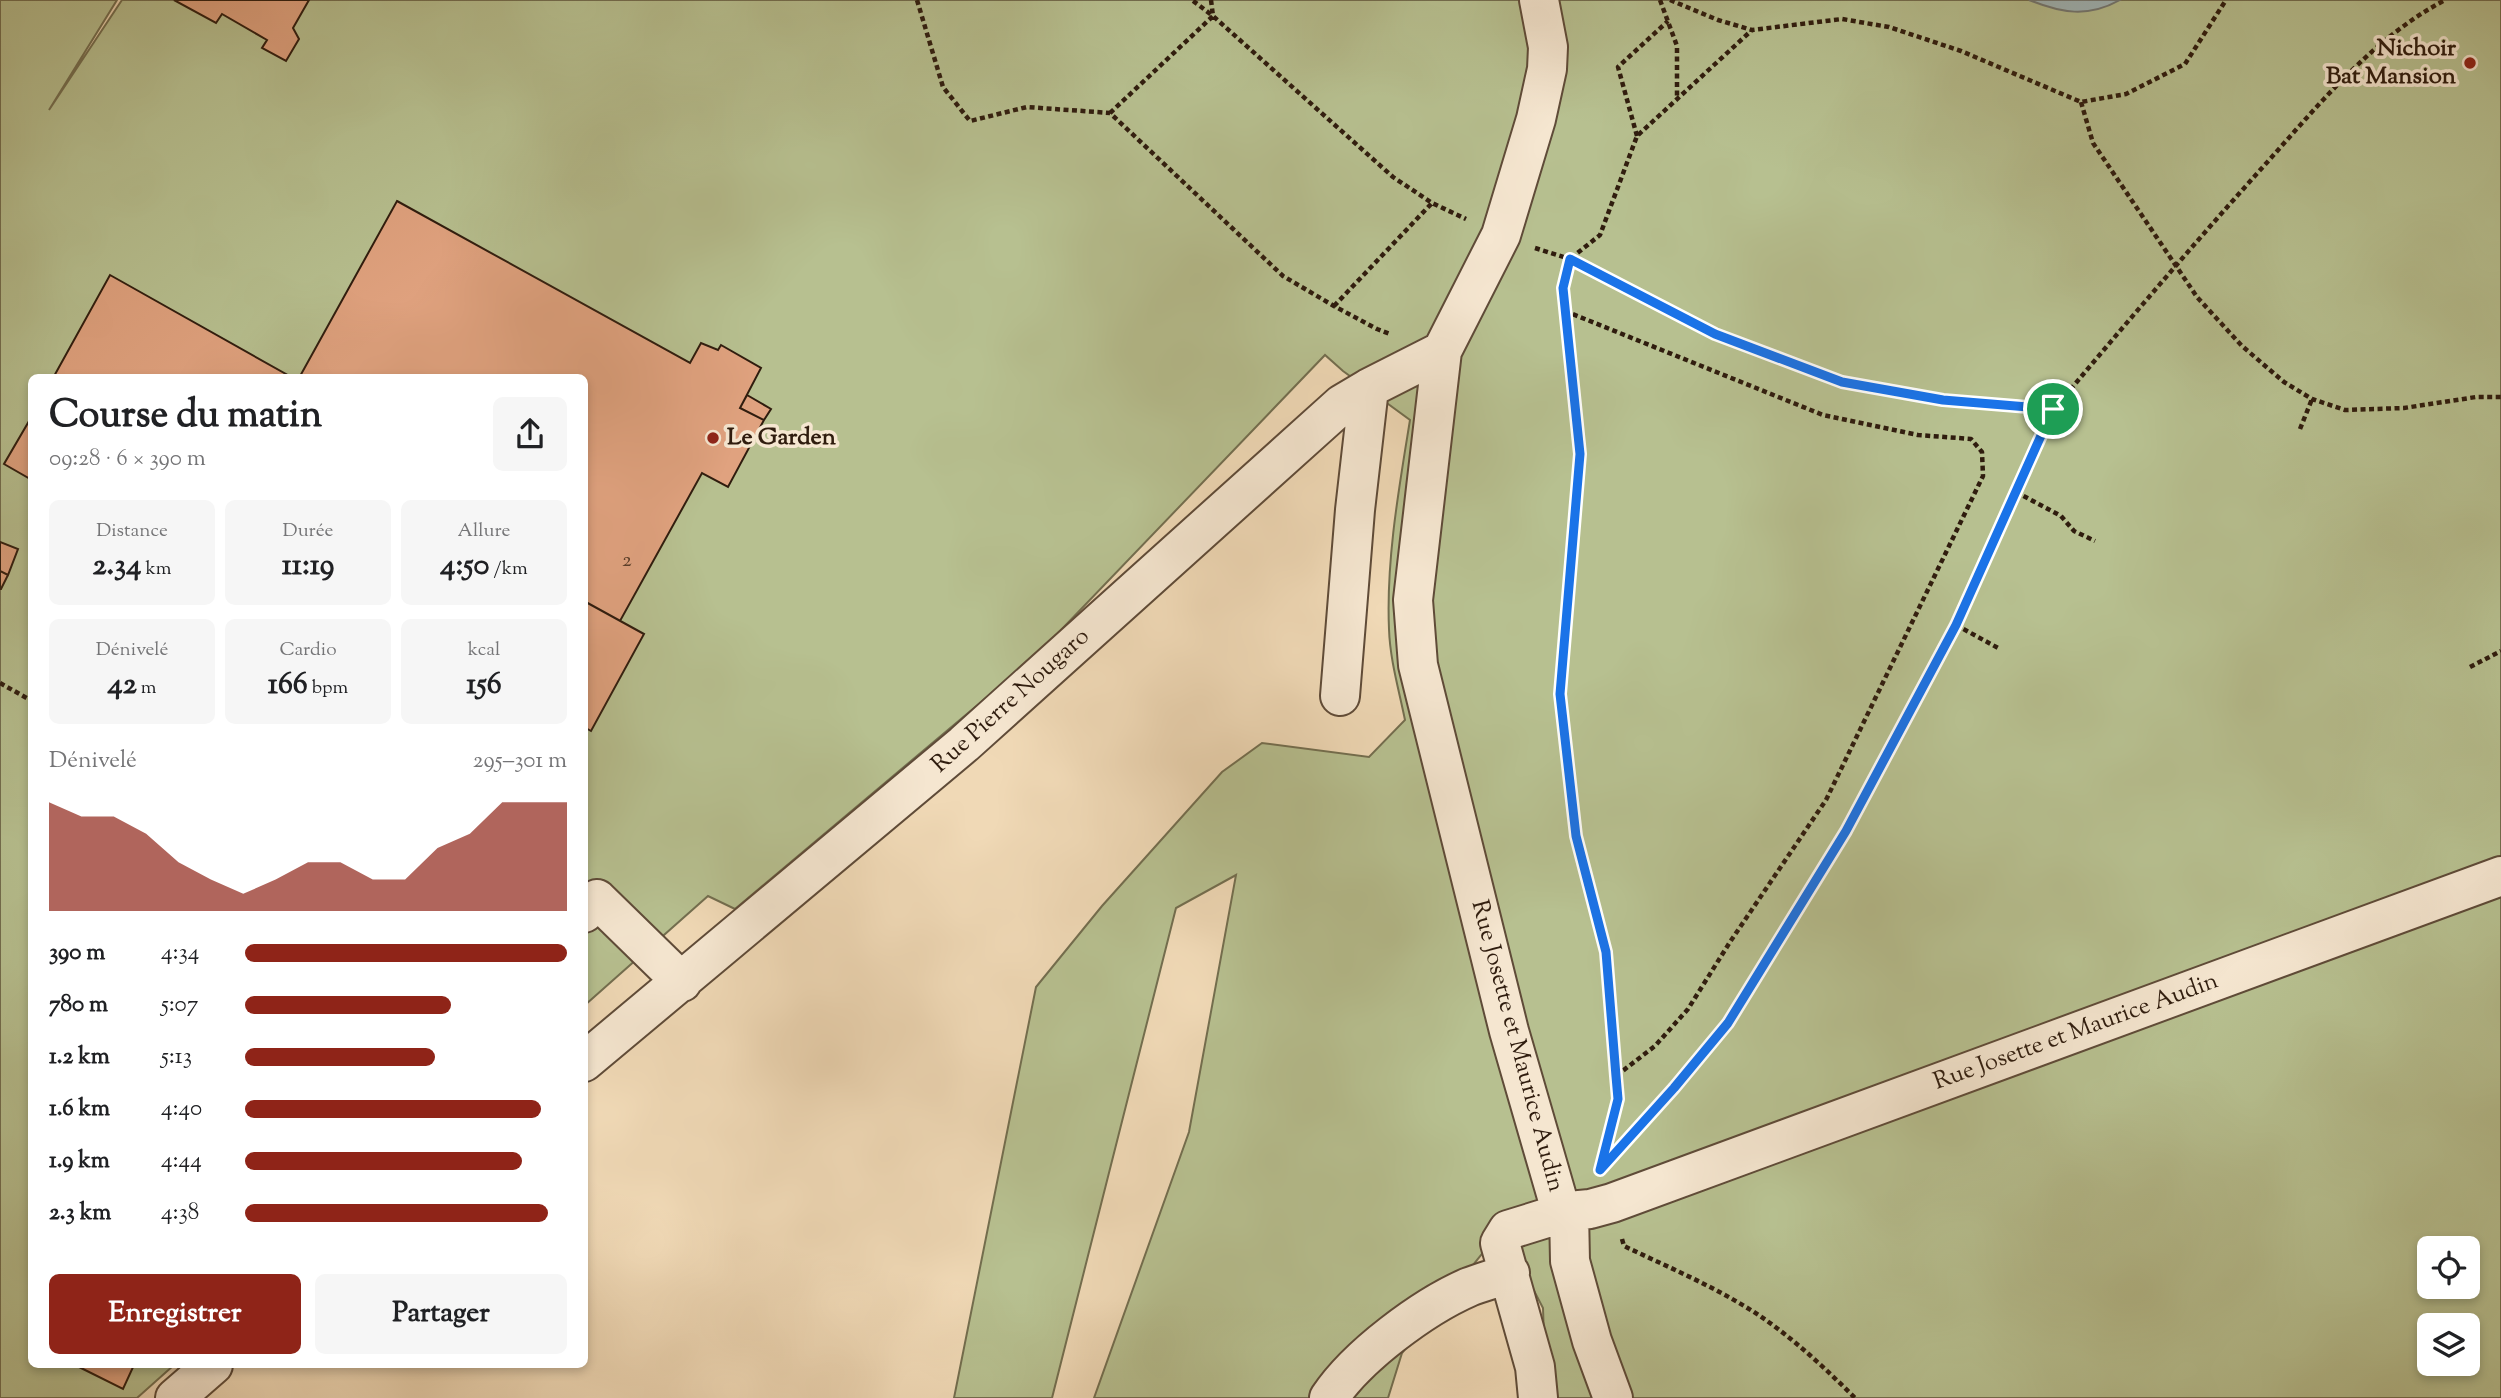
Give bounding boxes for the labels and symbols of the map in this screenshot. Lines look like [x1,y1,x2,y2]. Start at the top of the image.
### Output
place label: Nichoir Bat Mansion [2326,32,2457,94]
marker: Nichoir Bat Mansion [2462,55,2478,71]
pin [2023,379,2083,439]
place label: Le Garden [727,421,837,455]
marker: Le Garden [705,430,721,446]
house number: 2 [622,546,632,576]
street label: Rue Pierre Nougaro [924,621,1098,781]
street label: Rue Josette et Maurice Audin [1462,896,1572,1196]
street label: Rue Josette et Maurice Audin [1929,965,2223,1099]

